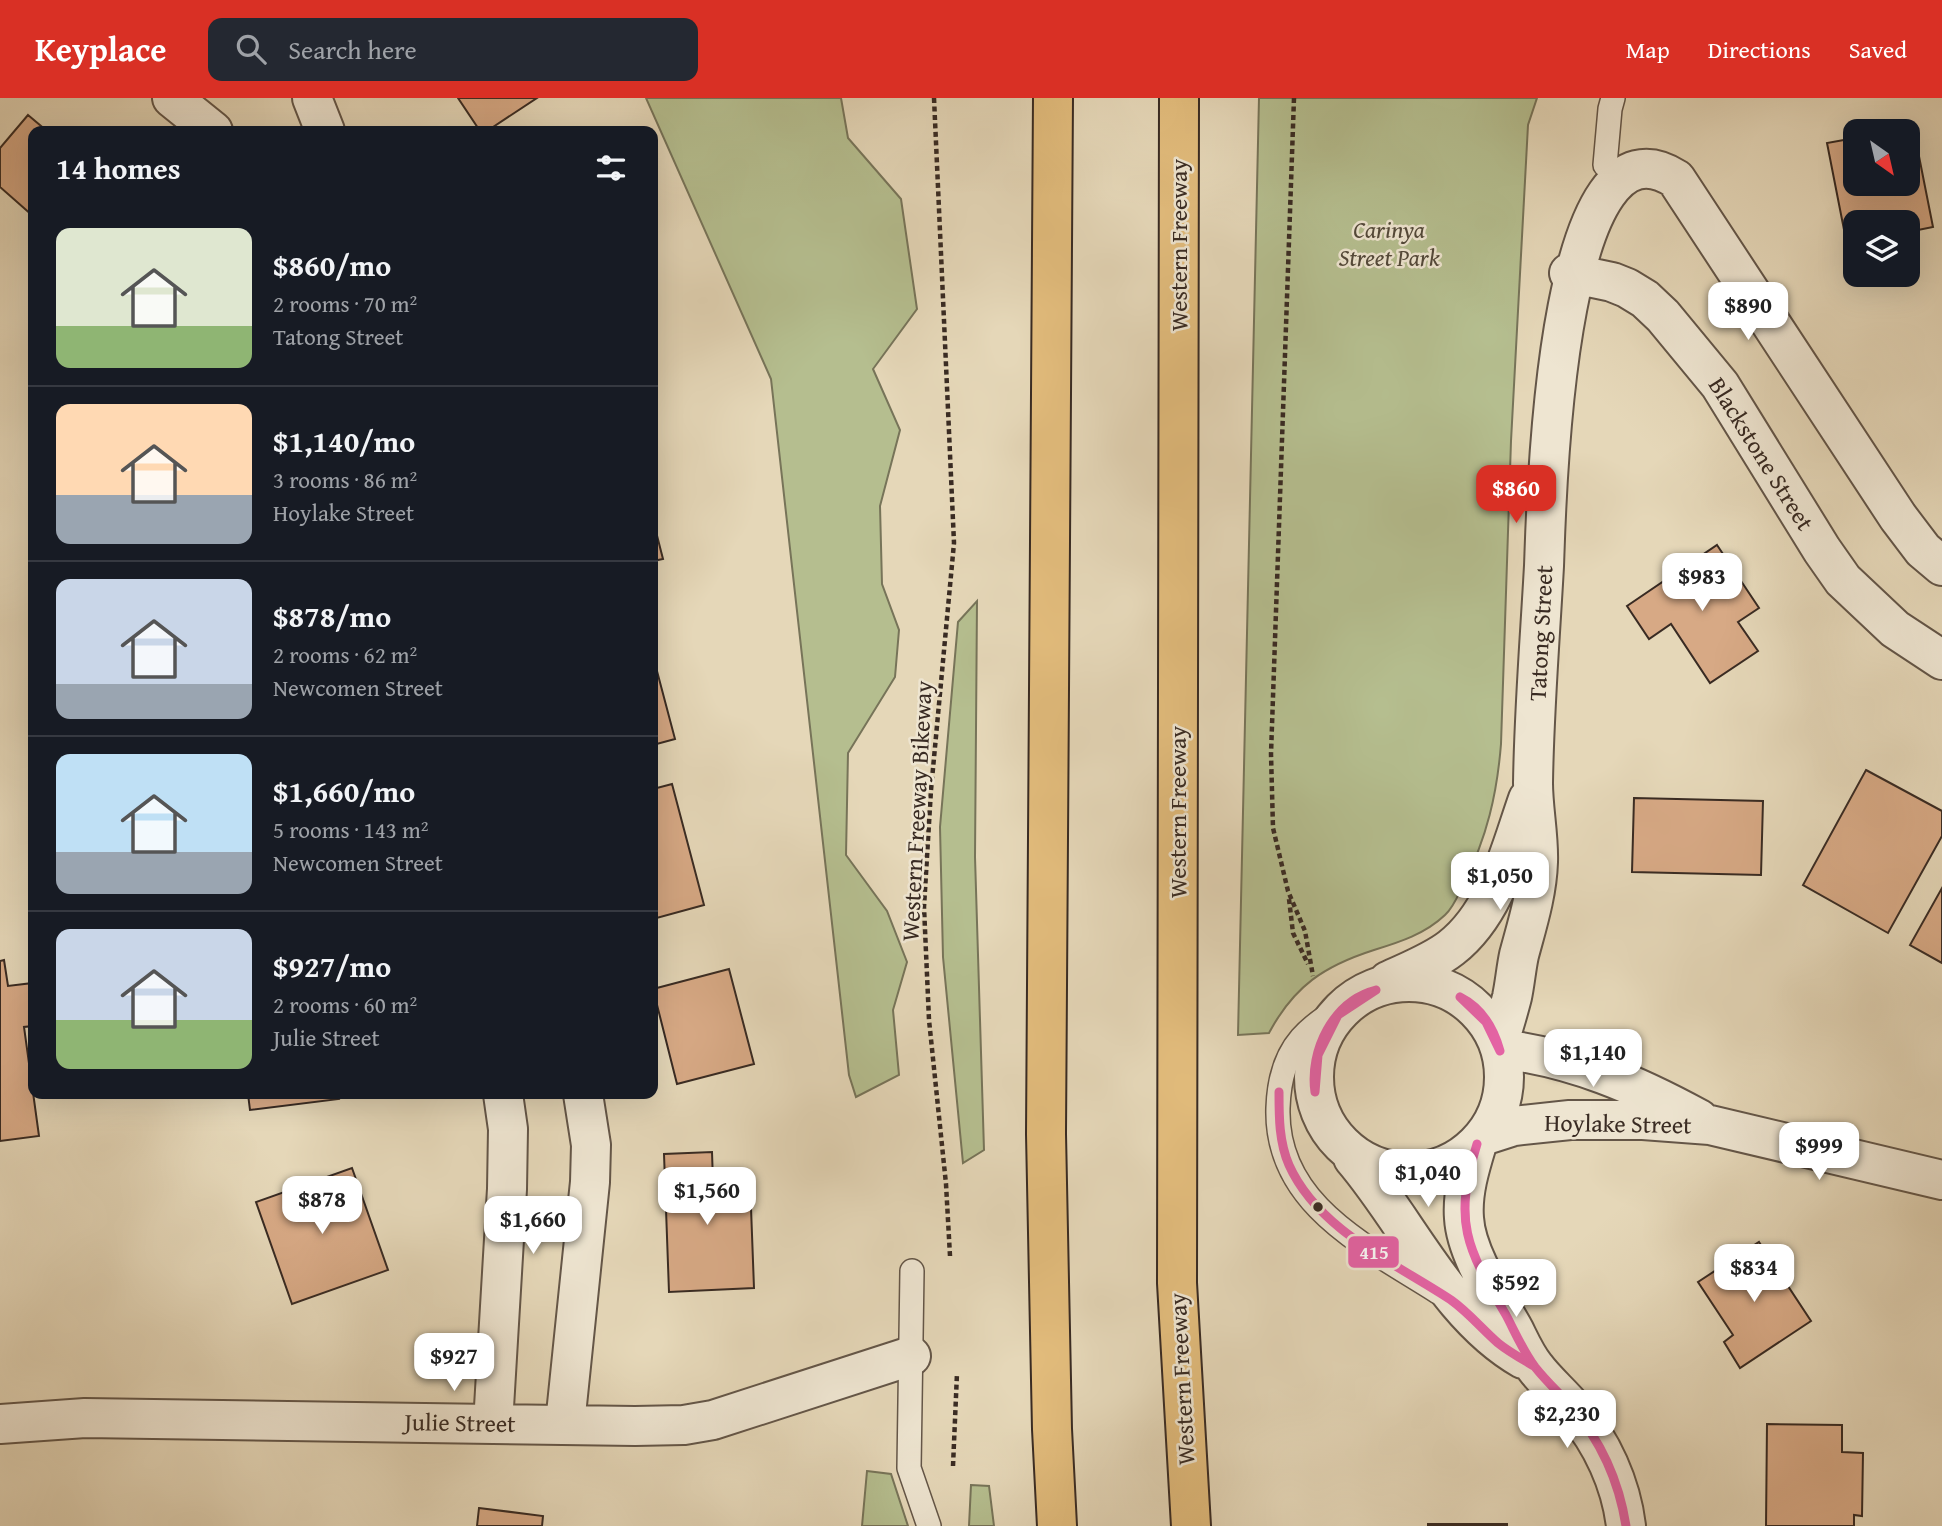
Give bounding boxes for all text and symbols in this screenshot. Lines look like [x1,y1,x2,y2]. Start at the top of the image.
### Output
search box [208,18,698,81]
text: Keyplace [35,25,166,73]
icon: search [232,30,270,68]
text: Search here [288,30,417,69]
text: Map [1626,32,1670,67]
text: Directions [1708,32,1811,67]
text: Saved [1849,32,1907,67]
north arrow [1843,119,1920,196]
map controls [1843,119,1920,287]
text: 14 homes [56,146,181,190]
icon: filters [592,149,630,187]
street label: Western Freeway [1161,159,1196,331]
button: layers [1843,210,1920,287]
park label: Carinya Street Park [1338,212,1440,275]
text: $860/mo [273,243,391,287]
icon: home [112,256,196,340]
pin: $890 [1707,282,1789,342]
text: 2 rooms · 70 m² [273,287,417,320]
text: $890 [1724,288,1772,321]
text: Tatong Street [273,320,403,353]
street label: Blackstone Street [1700,370,1823,538]
text: $1,140/mo [273,419,415,463]
icon: home [112,432,196,516]
text: 3 rooms · 86 m² [273,463,417,496]
pin: $860 [1475,466,1557,525]
text: $860 [1492,471,1540,504]
text: Hoylake Street [273,496,414,529]
pin: $983 [1661,554,1743,613]
text: $983 [1678,559,1726,592]
street label: Tatong Street [1519,564,1562,702]
text: $878/mo [273,594,391,638]
icon: home [112,607,196,691]
text: 2 rooms · 62 m² [273,638,417,671]
text: Newcomen Street [273,671,443,704]
street label: Western Freeway Bikeway [892,680,941,942]
street label: Western Freeway [1160,726,1195,898]
text: $1,660/mo [273,769,415,813]
icon: home [112,782,196,866]
text: 5 rooms · 143 m² [273,813,428,846]
text: Newcomen Street [273,846,443,879]
pin: $1,050 [1443,852,1557,912]
text: $1,050 [1467,858,1533,891]
text: $927/mo [273,944,391,988]
icon: home [112,957,196,1041]
text: 2 rooms · 60 m² [273,988,417,1021]
text: Julie Street [273,1021,380,1054]
pin: $1,140 [1536,1030,1650,1089]
text: $1,140 [1560,1035,1626,1068]
street label: Hoylake Street [1544,1105,1692,1142]
pin: $999 [1778,1122,1860,1182]
text: $999 [1795,1128,1843,1161]
pin: $1,040 [1371,1150,1485,1209]
text: $1,040 [1395,1155,1461,1188]
pin: $1,560 [650,1168,764,1227]
text: $1,560 [674,1173,740,1206]
pin: $878 [281,1176,363,1236]
text: $878 [298,1182,346,1215]
pin: $1,660 [476,1196,590,1256]
unlabelled marker [1311,1200,1325,1214]
text: $1,660 [500,1202,566,1235]
line badge: 415 [1347,1235,1400,1269]
text: 415 [1359,1238,1389,1266]
pin: $834 [1713,1244,1795,1304]
text: $834 [1730,1250,1778,1283]
pin: $592 [1475,1260,1557,1319]
text: $592 [1492,1265,1540,1298]
street label: Western Freeway [1160,1292,1203,1466]
pin: $927 [413,1334,495,1393]
text: $927 [430,1339,478,1372]
pin: $2,230 [1510,1390,1624,1450]
text: $2,230 [1534,1396,1600,1429]
street label: Julie Street [401,1404,516,1441]

